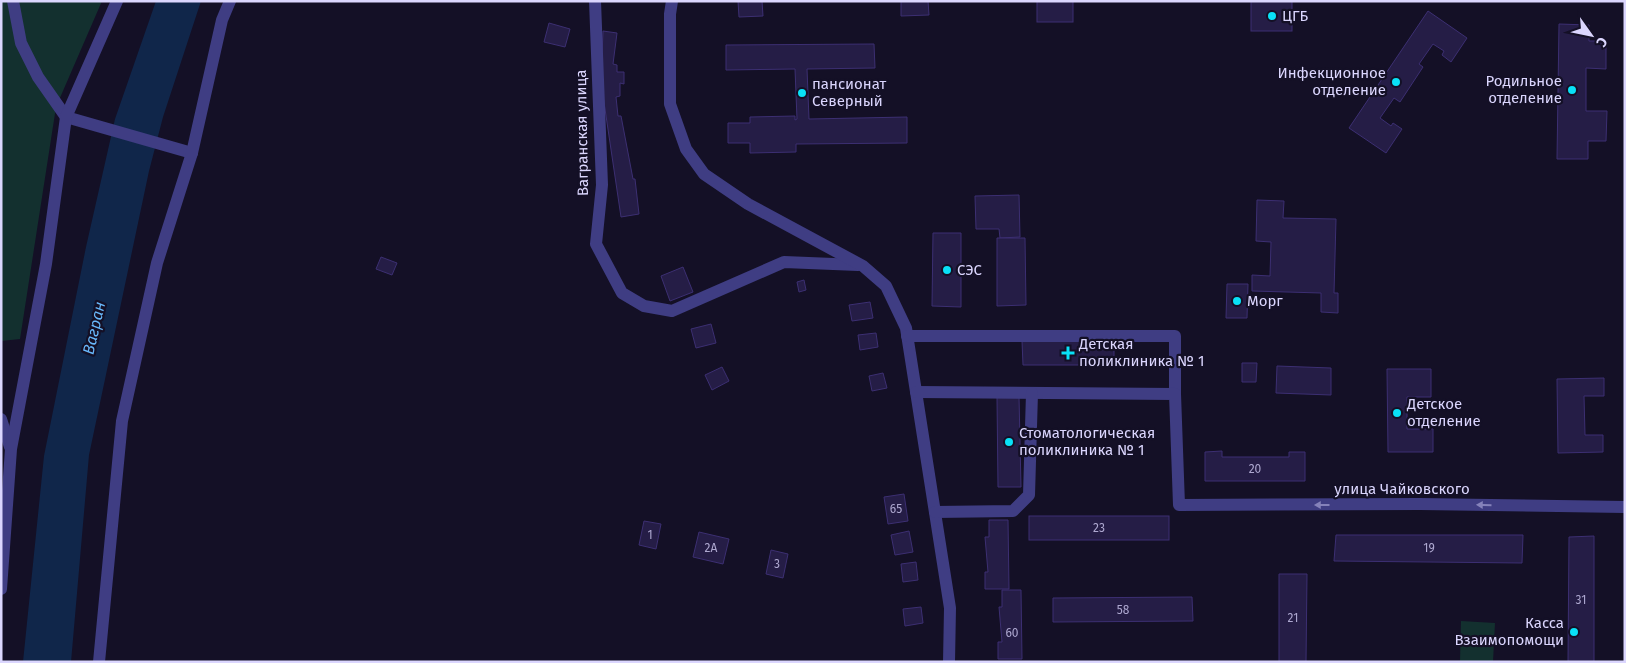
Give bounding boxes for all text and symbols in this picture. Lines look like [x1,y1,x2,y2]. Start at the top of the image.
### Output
place label: ЦГБ [1282,7,1309,25]
marker: ЦГБ [1266,10,1278,22]
north arrow [1566,10,1616,60]
text: С [1592,34,1611,50]
place label: Инфекционное отделение [1277,64,1386,99]
street label: Вагранская улица [572,70,592,196]
place label: Родильное отделение [1486,72,1562,107]
place label: пансионат Северный [812,75,887,110]
marker: Инфекционное отделение [1390,76,1402,88]
marker: Родильное отделение [1566,84,1578,96]
marker: пансионат Северный [796,87,808,99]
place label: СЭС [957,261,982,279]
marker: СЭС [941,264,953,276]
place label: Морг [1247,292,1283,310]
marker: Морг [1231,295,1243,307]
water label: Вагран [79,300,109,356]
place label: Детская поликлиника № 1 [1078,335,1204,370]
marker: Детская поликлиника № 1 [1061,346,1075,360]
place label: Детское отделение [1406,395,1481,430]
marker: Детское отделение [1391,407,1403,419]
place label: Стоматологическая поликлиника № 1 [1019,424,1155,459]
marker: Стоматологическая поликлиника № 1 [1003,436,1015,448]
house number: 20 [1249,462,1262,476]
street label: улица Чайковского [1334,480,1470,498]
one-way arrow [1314,501,1330,509]
one-way arrow [1476,501,1492,509]
house number: 65 [890,502,902,516]
house number: 23 [1093,521,1105,535]
house number: 1 [647,528,653,542]
house number: 2А [705,541,718,555]
house number: 19 [1423,541,1435,555]
house number: 3 [774,557,780,571]
house number: 31 [1576,593,1586,607]
house number: 58 [1117,603,1130,617]
house number: 21 [1288,611,1298,625]
place label: Касса Взаимопомощи [1454,614,1564,649]
house number: 60 [1005,626,1019,640]
marker: Касса Взаимопомощи [1568,626,1580,638]

